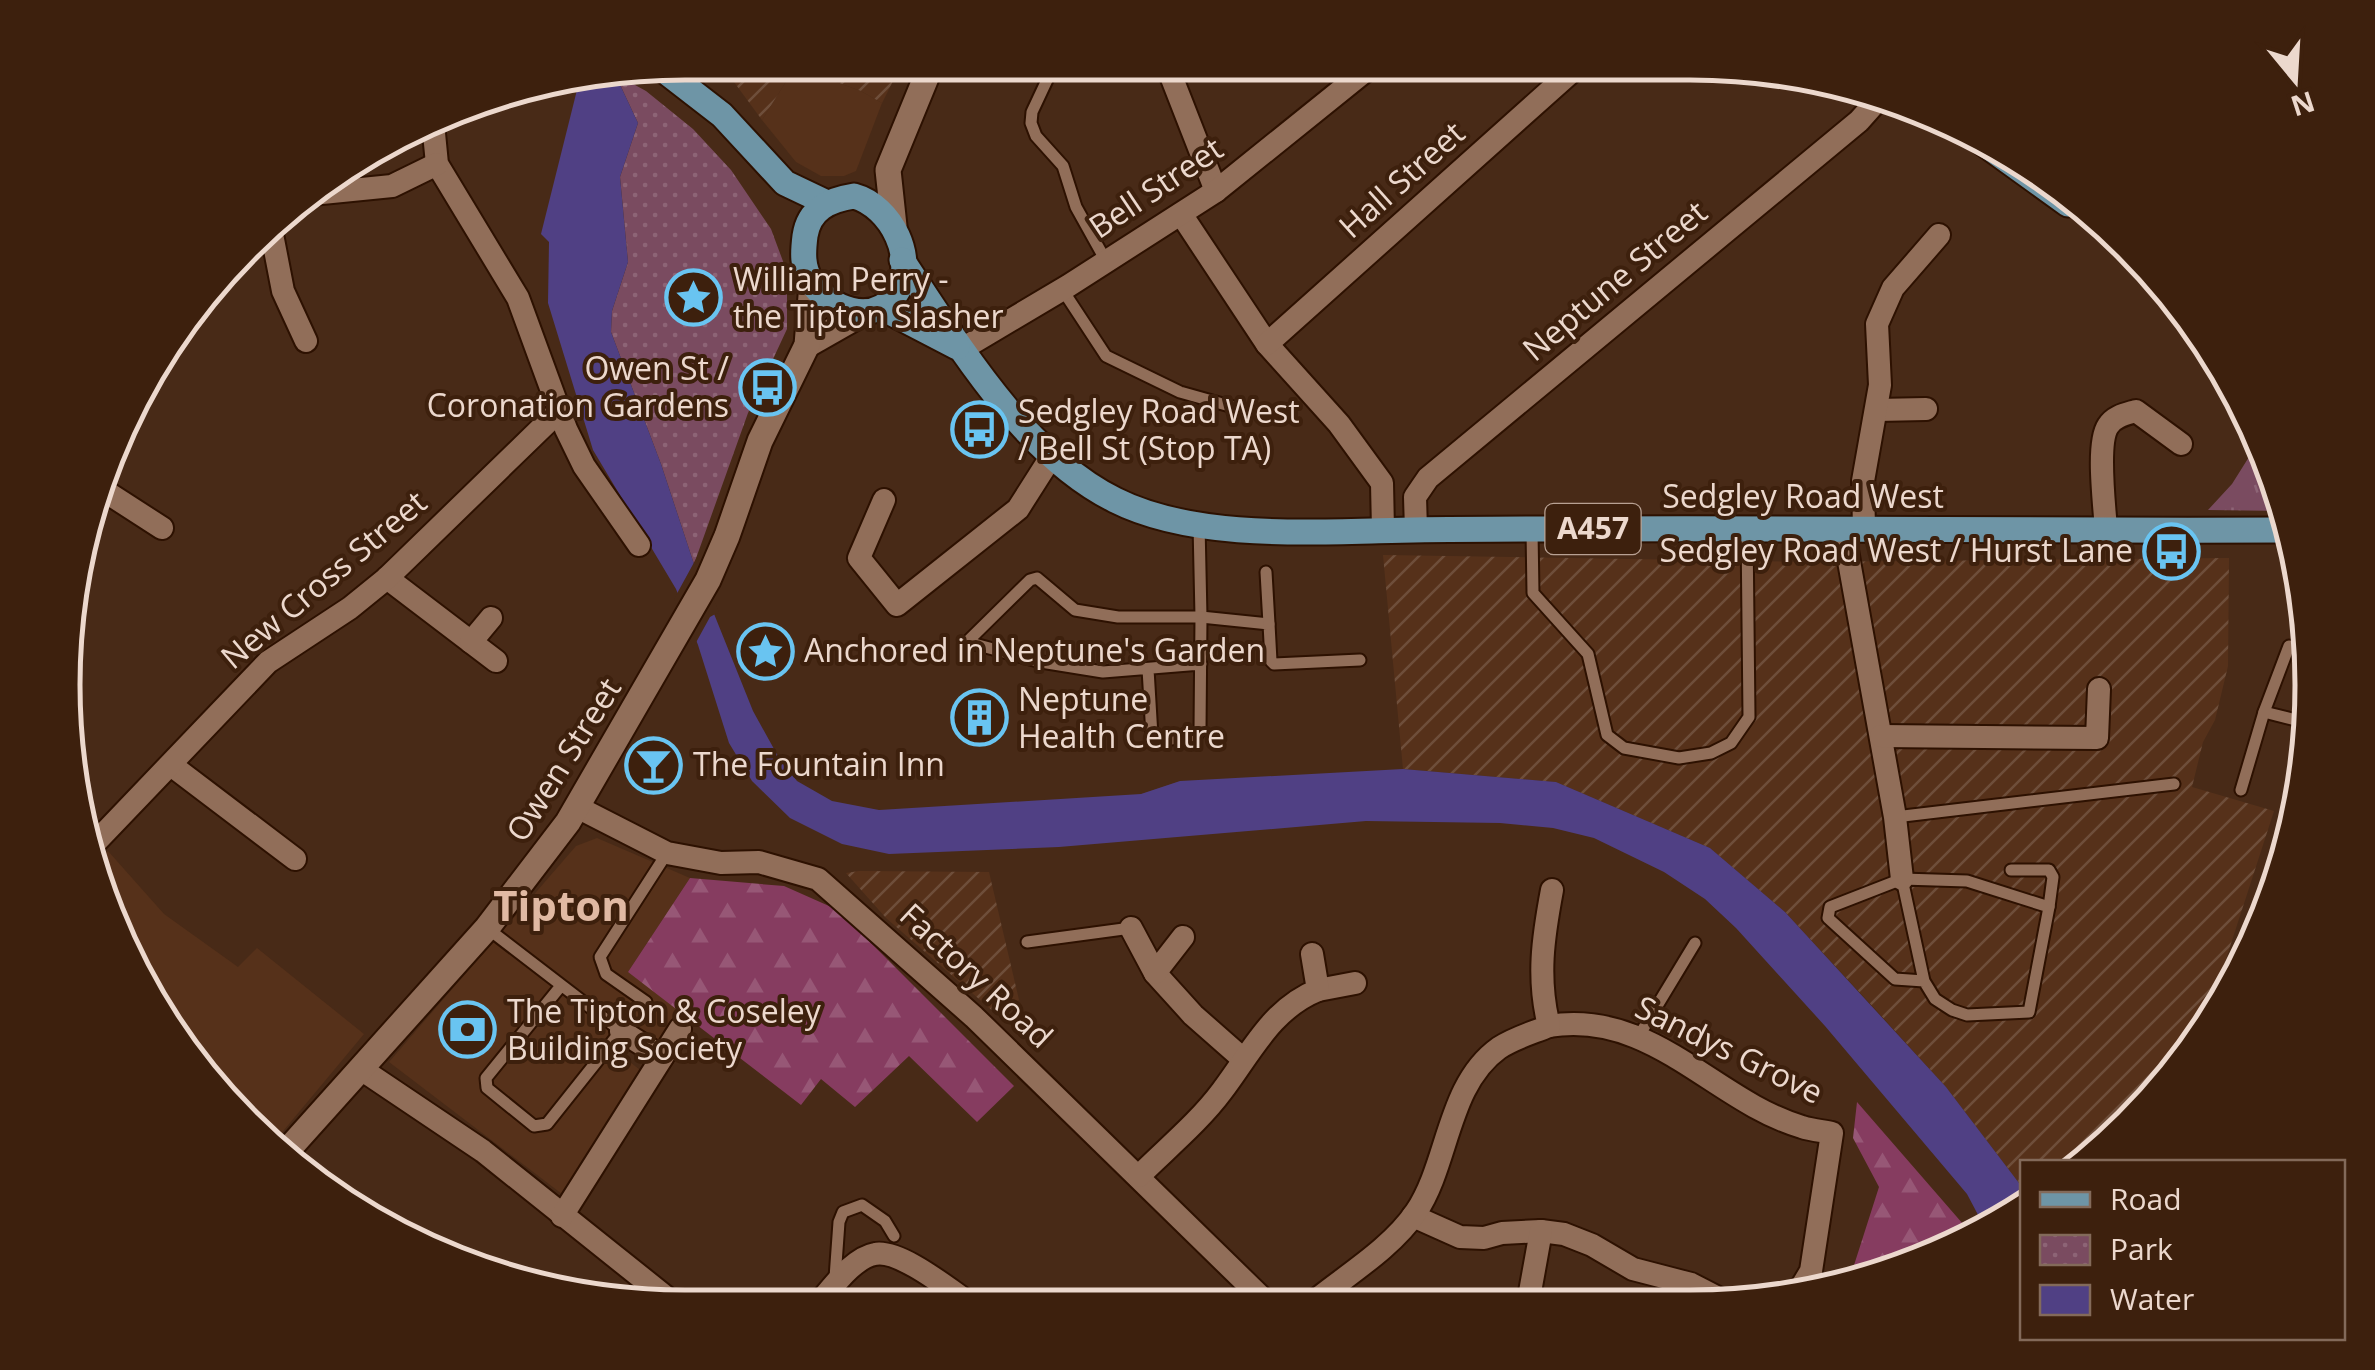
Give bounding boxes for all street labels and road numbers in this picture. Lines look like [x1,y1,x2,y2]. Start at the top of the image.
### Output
street label: Hall Street [1329,111,1473,247]
street label: Bell Street [1080,126,1230,247]
street label: Neptune Street [1513,190,1715,370]
street label: Sedgley Road West [1662,474,1944,517]
street label: New Cross Street [211,480,435,678]
road number: A457 [1546,504,1640,554]
street label: Owen Street [495,669,630,849]
street label: Factory Road [891,893,1063,1057]
street label: Sandys Grove [1629,985,1831,1113]

